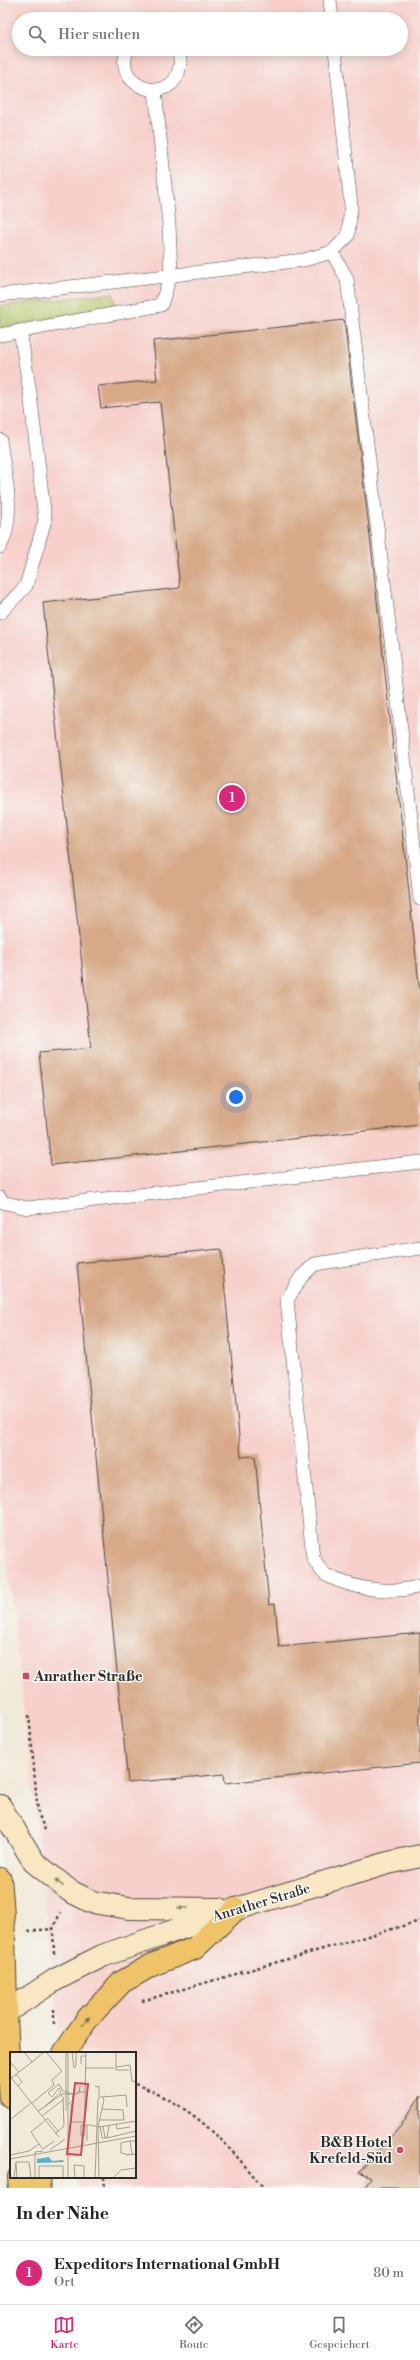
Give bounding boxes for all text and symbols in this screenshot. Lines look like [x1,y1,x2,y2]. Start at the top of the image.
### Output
search box [12,12,408,56]
icon: search [26,23,48,45]
text: Hier suchen [58,25,140,44]
pin: 1 [219,783,245,813]
your location [226,1087,246,1107]
place label: Anrather Straße [33,1668,143,1686]
marker: Anrather Straße [21,1671,31,1681]
one-way arrow [53,1879,64,1887]
street label: Anrather Straße [209,1880,312,1927]
one-way arrow [176,1905,189,1911]
one-way arrow [82,2015,90,2026]
inset map [10,2052,136,2178]
place label: B&B Hotel Krefeld-Süd [309,2134,392,2168]
marker: B&B Hotel Krefeld-Süd [395,2145,405,2155]
text: In der Nähe [16,2203,109,2225]
text: Expeditors International GmbH [54,2255,280,2274]
text: 1 [26,2265,32,2281]
text: 80 m [373,2265,404,2281]
text: Ort [54,2274,75,2290]
tab: Karte [50,2314,79,2352]
tab: Route [179,2314,209,2352]
tab: Gespeichert [309,2314,370,2352]

